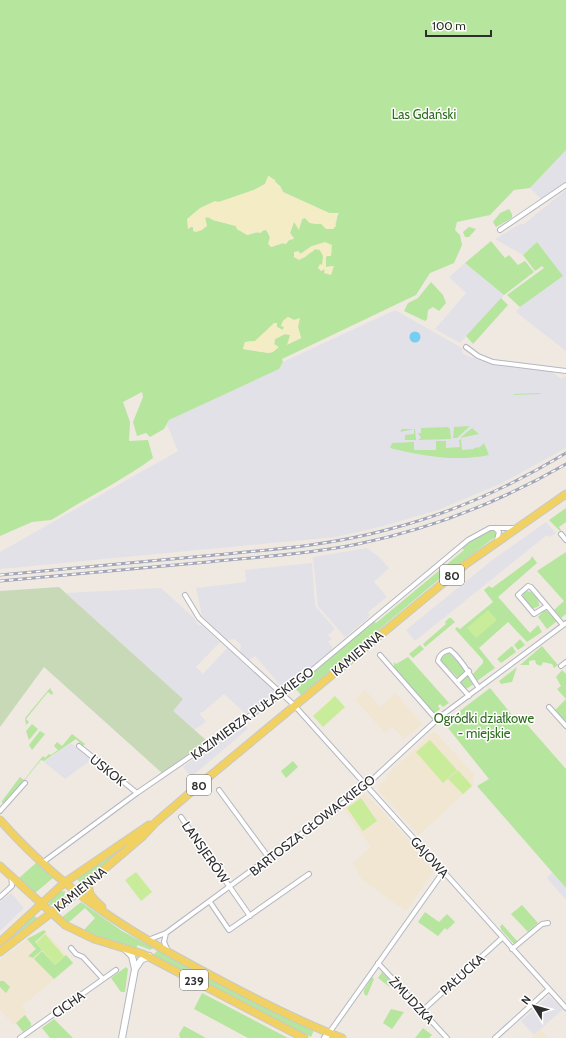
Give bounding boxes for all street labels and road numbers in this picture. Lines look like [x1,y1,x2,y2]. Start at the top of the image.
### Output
road number: 80 [440,565,464,585]
street label: KAMIENNA [328,627,386,679]
street label: KAZIMIERZA PUŁASKIEGO [187,663,317,763]
street label: USKOK [87,751,130,790]
street label: BARTOSZA GŁOWACKIEGO [246,771,378,879]
road number: 80 [187,775,211,795]
street label: LANSJERÓW [179,818,234,887]
street label: GAJOWA [407,833,453,881]
street label: KAMIENNA [51,863,109,915]
street label: PAŁUCKA [436,950,488,998]
road number: 239 [180,970,208,990]
street label: ŻMUDZKA [386,973,438,1027]
street label: CICHA [48,987,88,1021]

